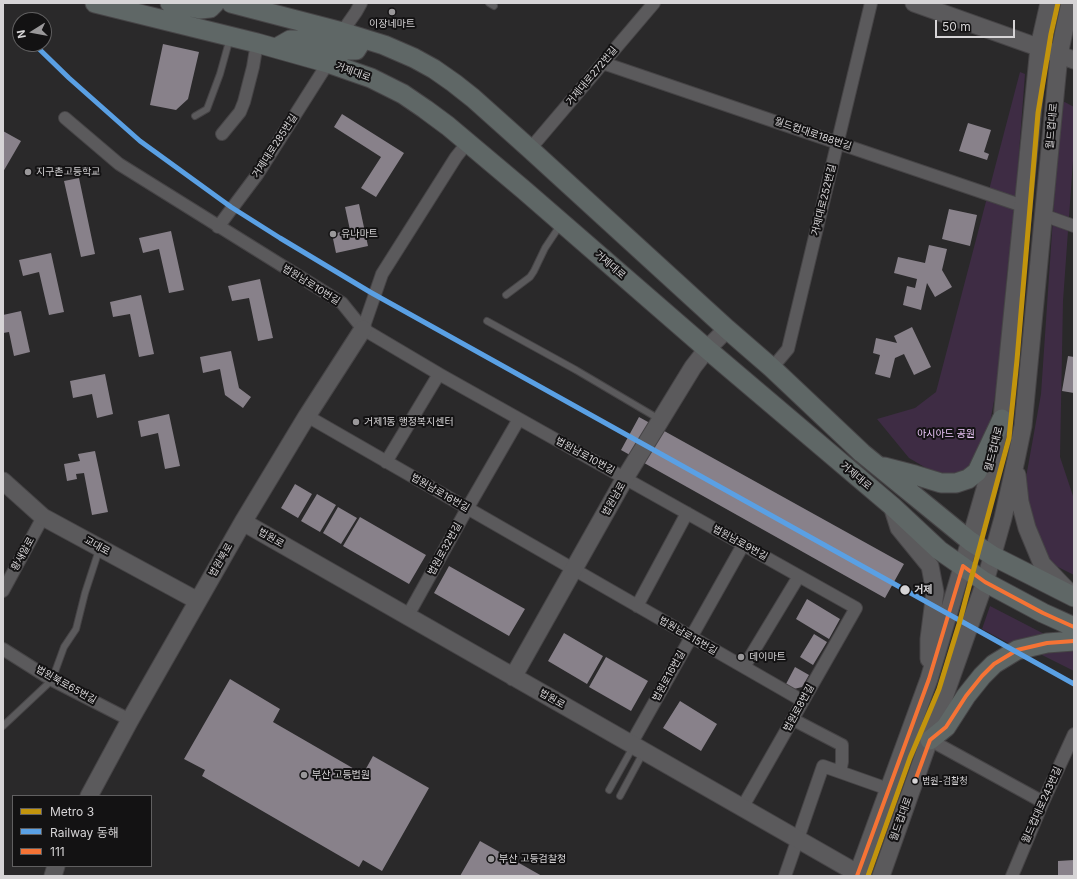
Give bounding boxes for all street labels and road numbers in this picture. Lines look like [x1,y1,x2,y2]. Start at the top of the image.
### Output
street label: 거제대로272번길 [564,44,620,108]
street label: 거제대로 [334,60,372,84]
street label: 월드컵대로 [1044,103,1060,149]
street label: 거제대로285번길 [250,112,300,180]
street label: 월드컵대로188번길 [773,115,853,153]
street label: 거제대로252번길 [809,163,839,237]
street label: 거제대로 [592,248,628,282]
street label: 법원남로10번길 [280,263,342,307]
street label: 월드컵대로 [983,425,1005,473]
street label: 법원남로10번길 [553,435,617,477]
street label: 거제대로 [838,460,874,492]
street label: 법원남로16번길 [409,471,471,515]
street label: 법원남로 [600,480,628,518]
street label: 법원로32번길 [426,521,464,577]
street label: 법원남로9번길 [710,523,770,563]
street label: 법원로 [256,526,286,550]
street label: 교대로 [82,534,112,558]
street label: 황새알로 [9,535,37,573]
street label: 법원북로 [207,541,235,579]
street label: 법원남로15번길 [657,614,719,658]
street label: 법원로16번길 [650,648,688,704]
street label: 법원북로65번길 [34,663,98,707]
street label: 법원로8번길 [781,682,817,734]
street label: 법원로 [537,687,567,711]
street label: 월드컵대로243번길 [1020,765,1064,845]
street label: 월드컵대로 [887,795,915,843]

